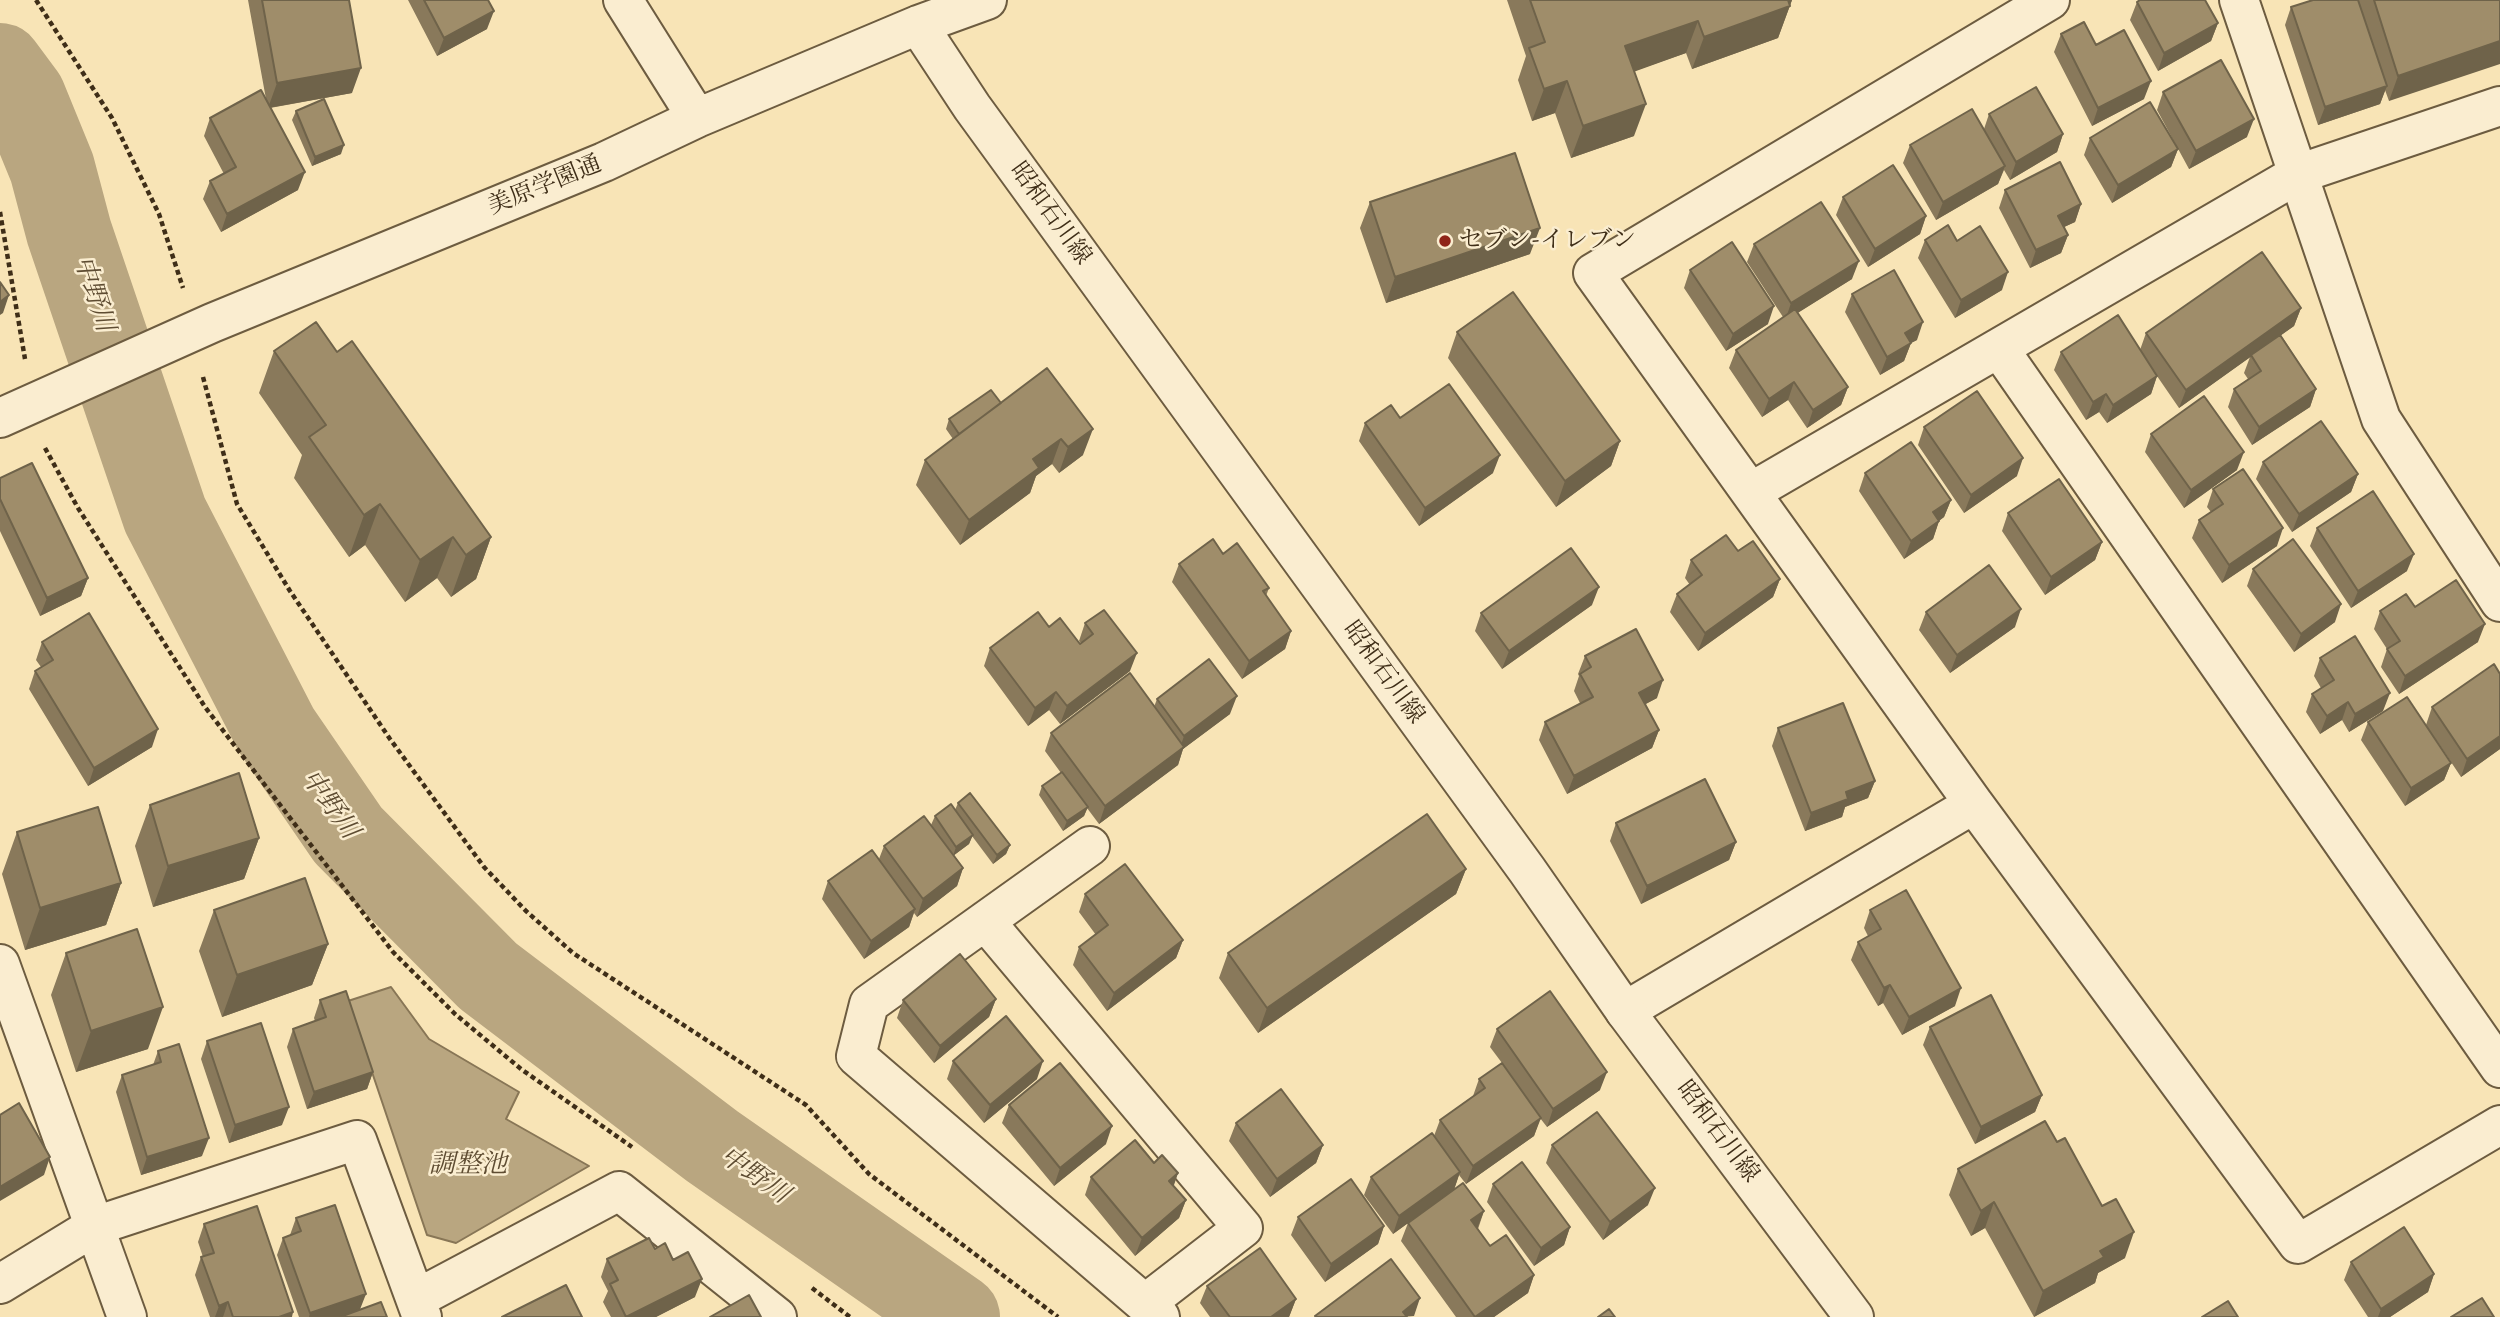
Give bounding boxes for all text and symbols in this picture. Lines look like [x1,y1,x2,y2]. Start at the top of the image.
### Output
street label: 美原学園通 [484,150,606,222]
street label: 昭和石川線 [1003,157,1097,271]
place label: セブン-イレブン [1459,227,1636,255]
marker: セブン-イレブン [1437,233,1453,249]
water label: 中野川 [66,252,120,336]
street label: 昭和石川線 [1336,616,1430,730]
water label: 中野川 [293,764,365,846]
street label: 昭和石川線 [1669,1075,1765,1189]
water label: 中野川 [713,1141,795,1211]
water label: 調整池 [429,1150,507,1182]

